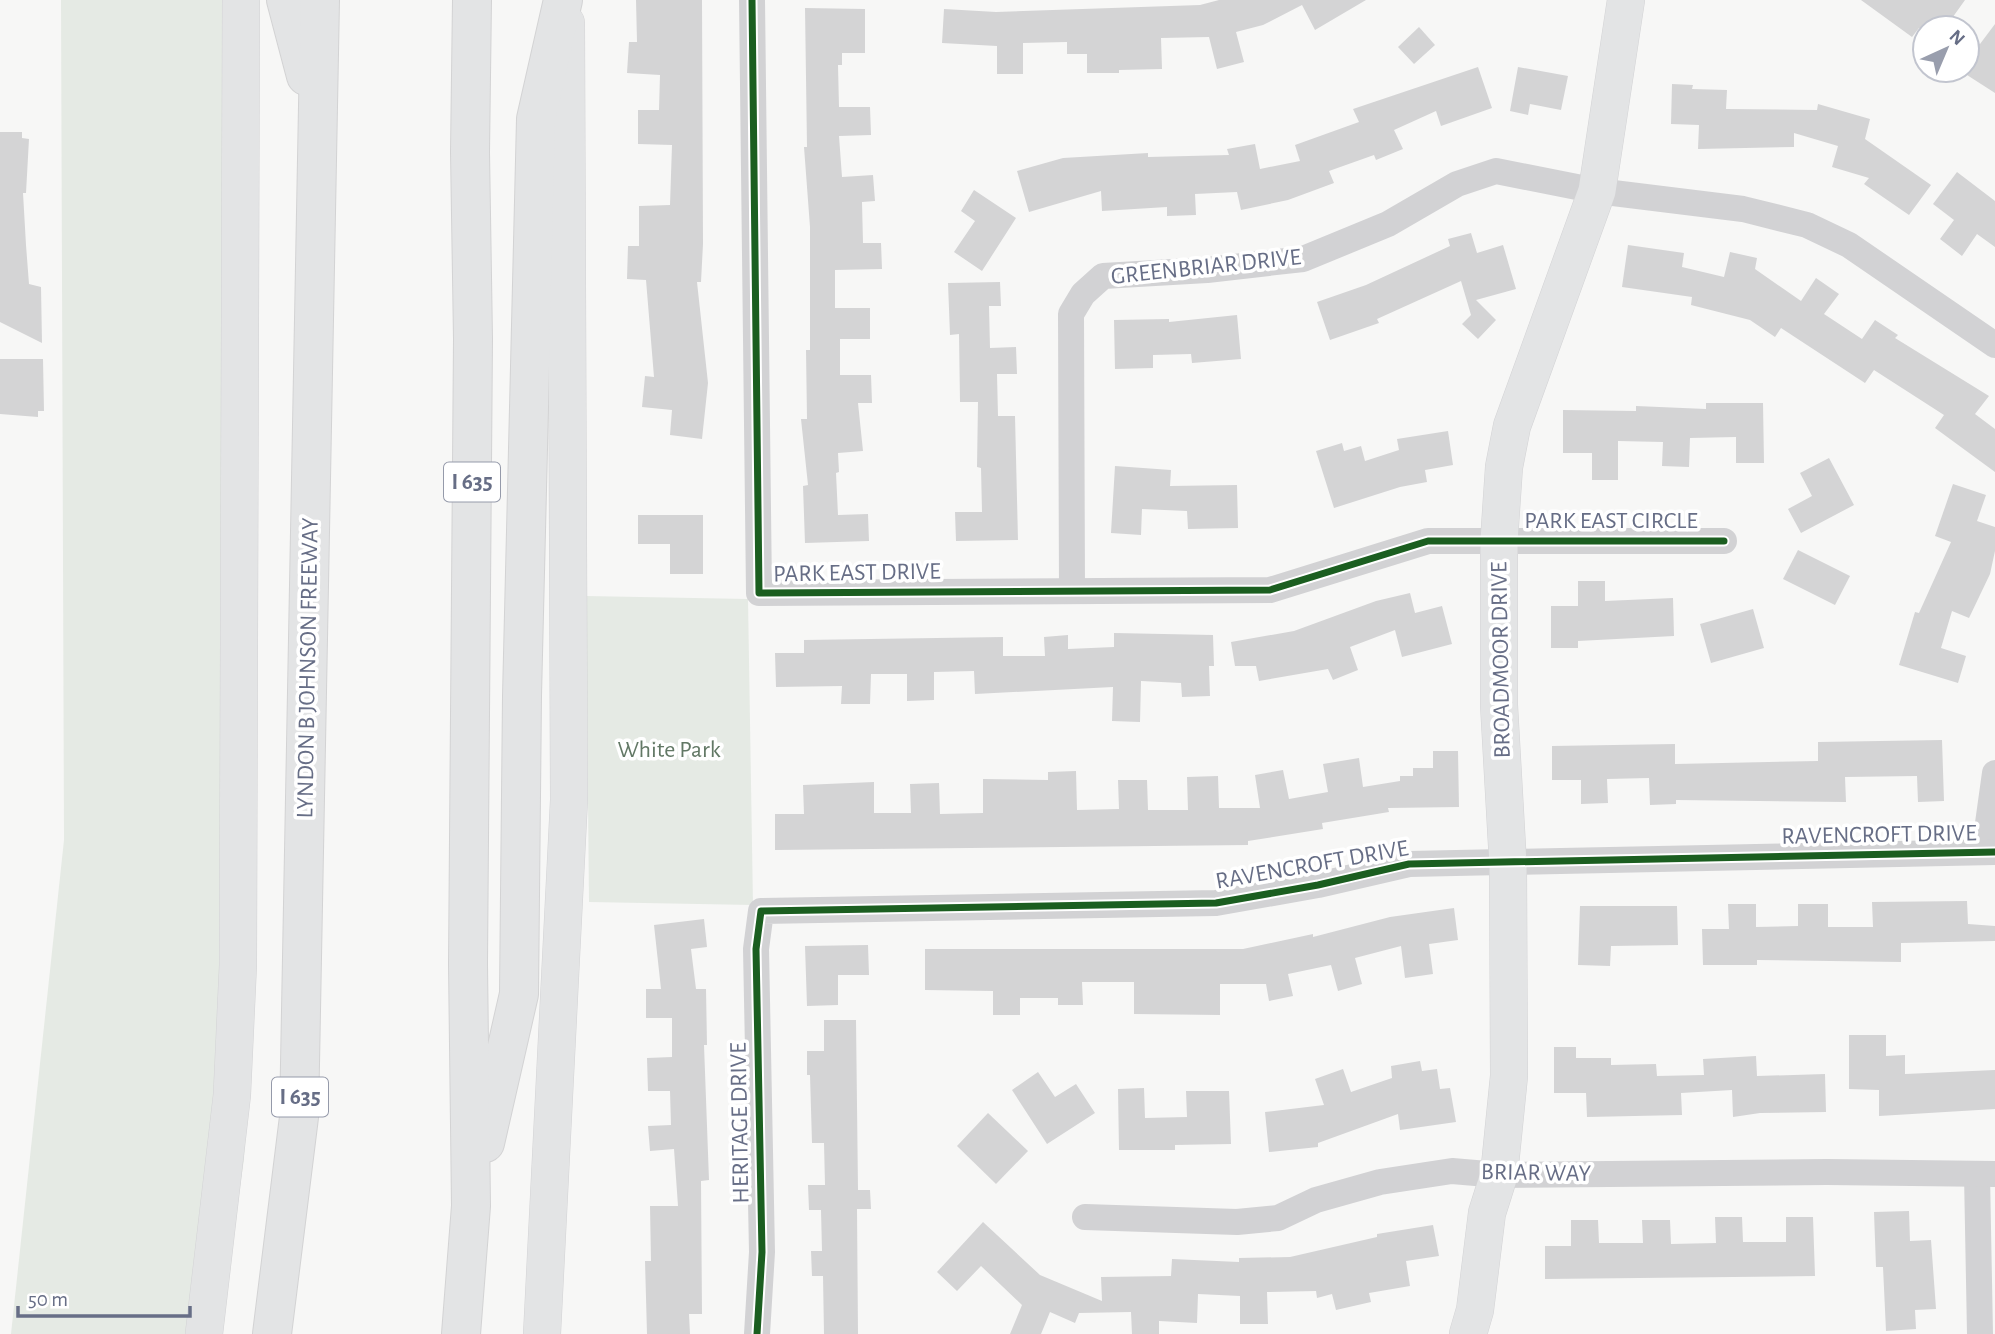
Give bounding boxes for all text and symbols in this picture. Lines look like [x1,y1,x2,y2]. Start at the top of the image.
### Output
north arrow [1911,14,1981,84]
text: N [1945,26,1968,49]
street label: GREENBRIAR DRIVE [1110,245,1303,289]
road number: I 635 [444,462,500,502]
street label: PARK EAST CIRCLE [1524,509,1698,533]
street label: LYNDON B JOHNSON FREEWAY [293,517,323,819]
street label: PARK EAST DRIVE [773,560,941,586]
street label: BROADMOOR DRIVE [1487,561,1515,759]
park label: White Park [617,738,721,762]
street label: RAVENCROFT DRIVE [1781,821,1977,849]
street label: RAVENCROFT DRIVE [1214,836,1411,894]
street label: HERITAGE DRIVE [727,1042,753,1204]
road number: I 635 [272,1078,328,1116]
street label: BRIAR WAY [1481,1160,1592,1186]
scale bar [18,1274,189,1318]
text: 50 m [28,1289,68,1310]

